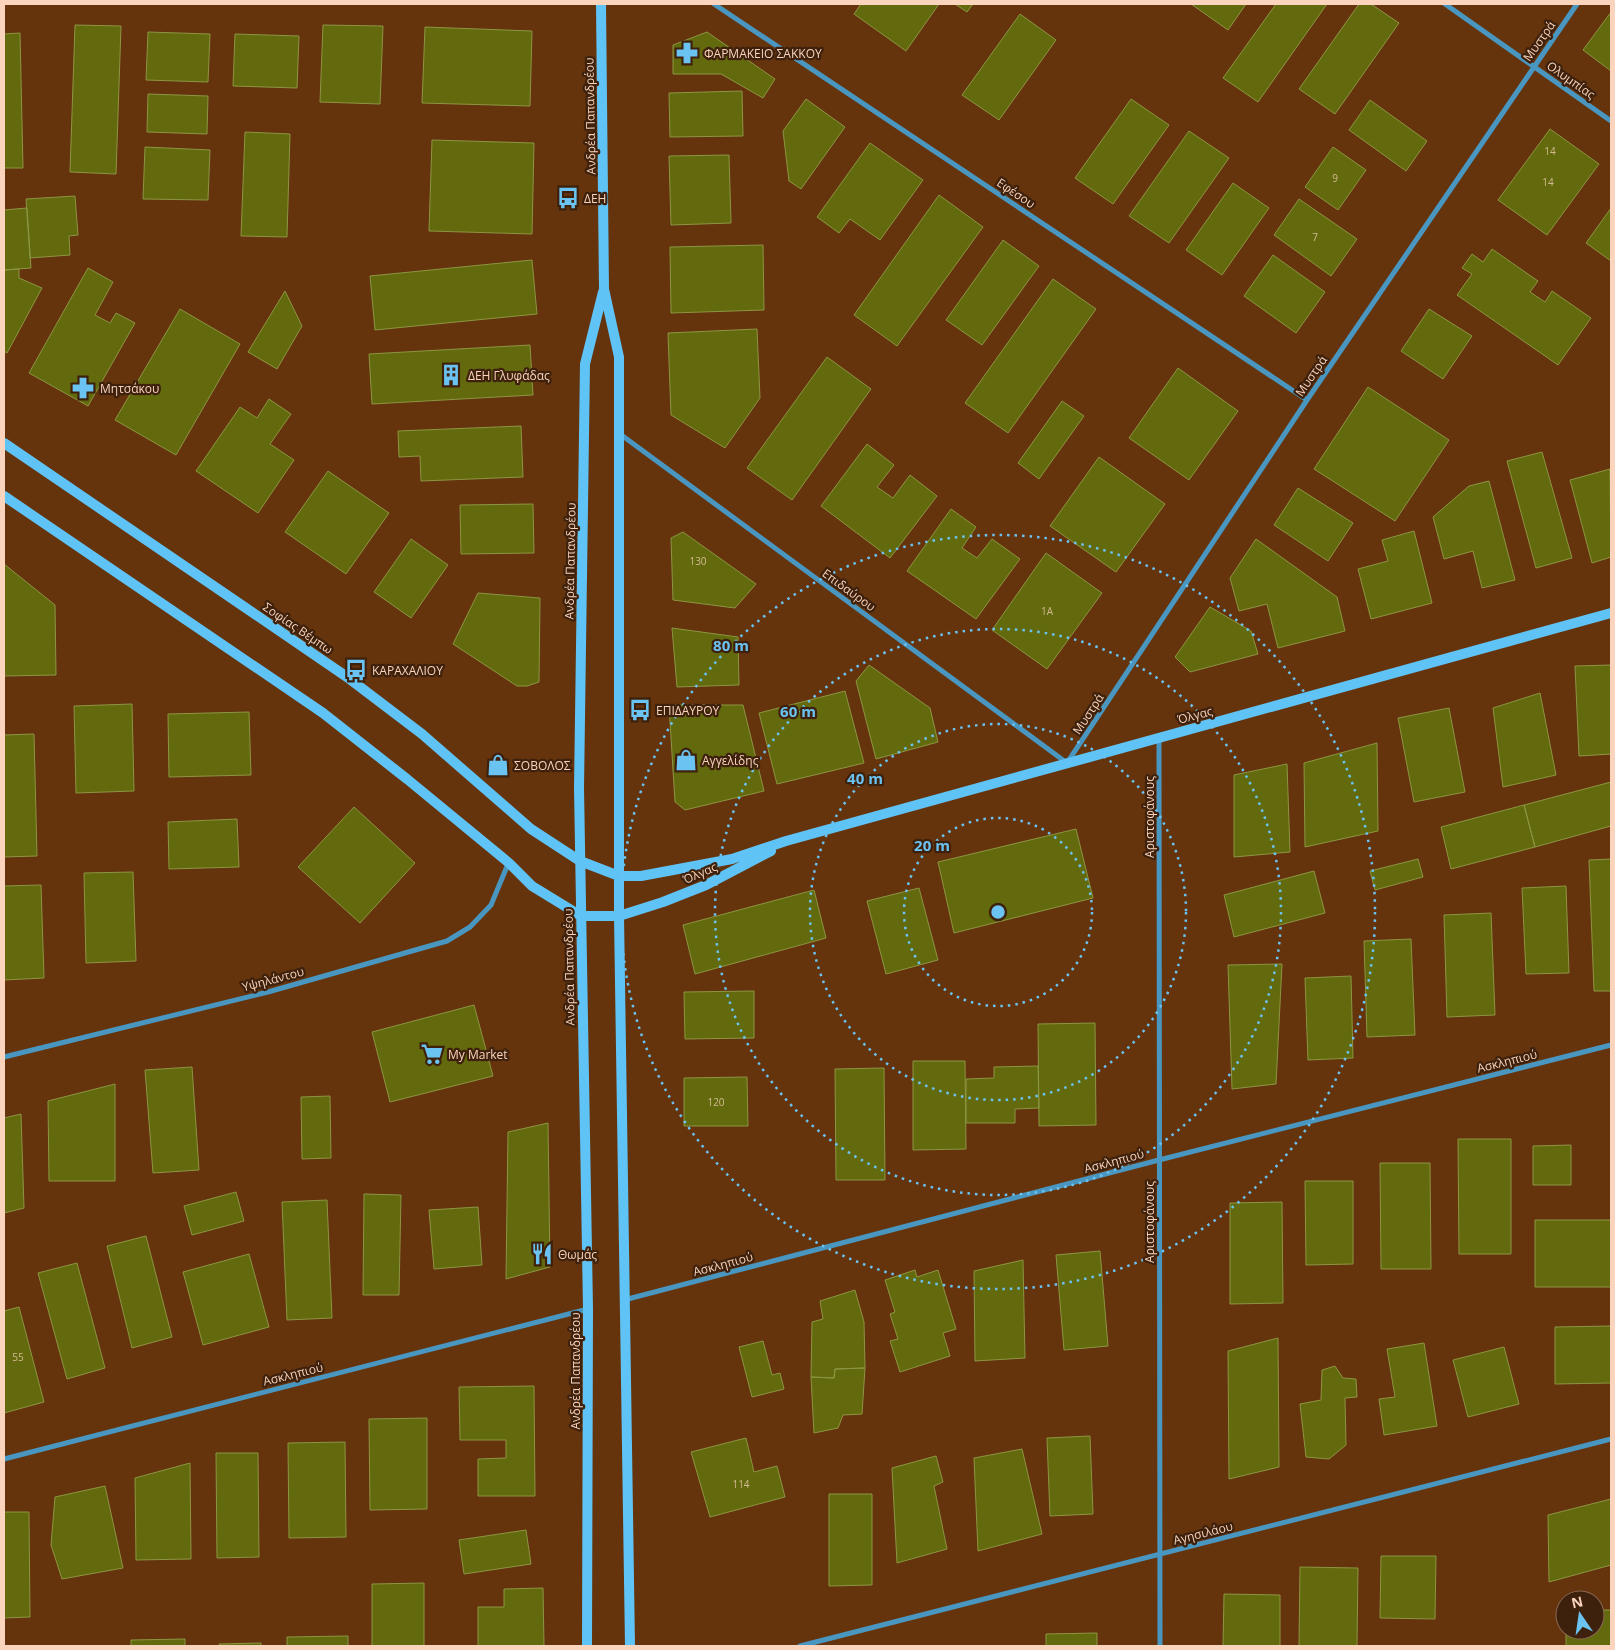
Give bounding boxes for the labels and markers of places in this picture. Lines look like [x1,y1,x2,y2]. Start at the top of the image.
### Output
pharmacy icon: ΦΑΡΜΑΚΕΙΟ ΣΑΚΚΟΥ [674,40,700,66]
place label: ΦΑΡΜΑΚΕΙΟ ΣΑΚΚΟΥ [704,45,822,62]
bus stop icon: ΔΕΗ [555,185,581,211]
place label: ΔΕΗ [584,190,606,207]
building icon: ΔΕΗ Γλυφάδας [438,362,464,388]
place label: ΔΕΗ Γλυφάδας [468,367,550,384]
pharmacy icon: Μητσάκου [70,375,96,401]
place label: Μητσάκου [100,380,159,397]
bus stop icon: ΚΑΡΑΧΑΛΙΟΥ [343,657,369,683]
place label: ΚΑΡΑΧΑΛΙΟΥ [372,662,443,679]
bus stop icon: ΕΠΙΔΑΥΡΟΥ [627,697,653,723]
place label: ΕΠΙΔΑΥΡΟΥ [656,702,720,719]
shop icon: Αγγελίδης [673,747,699,773]
shop icon: ΣΟΒΟΛΟΣ [485,752,511,778]
place label: Αγγελίδης [702,752,759,769]
place label: ΣΟΒΟΛΟΣ [514,757,571,774]
centre of rings [989,903,1007,921]
supermarket icon: My Market [419,1041,445,1067]
place label: My Market [448,1046,508,1063]
restaurant icon: Θωμάς [529,1241,555,1267]
place label: Θωμάς [558,1246,597,1263]

